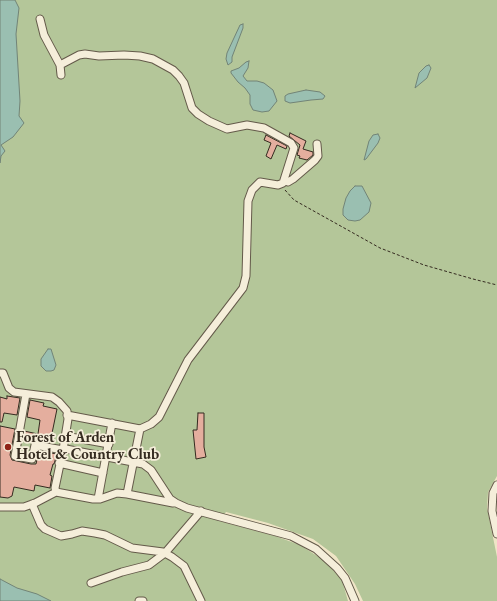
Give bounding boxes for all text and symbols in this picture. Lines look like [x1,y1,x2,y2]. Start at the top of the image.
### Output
place label: Forest of Arden Hotel & Country Club [16,429,159,464]
marker: Forest of Arden Hotel & Country Club [3,442,13,452]

